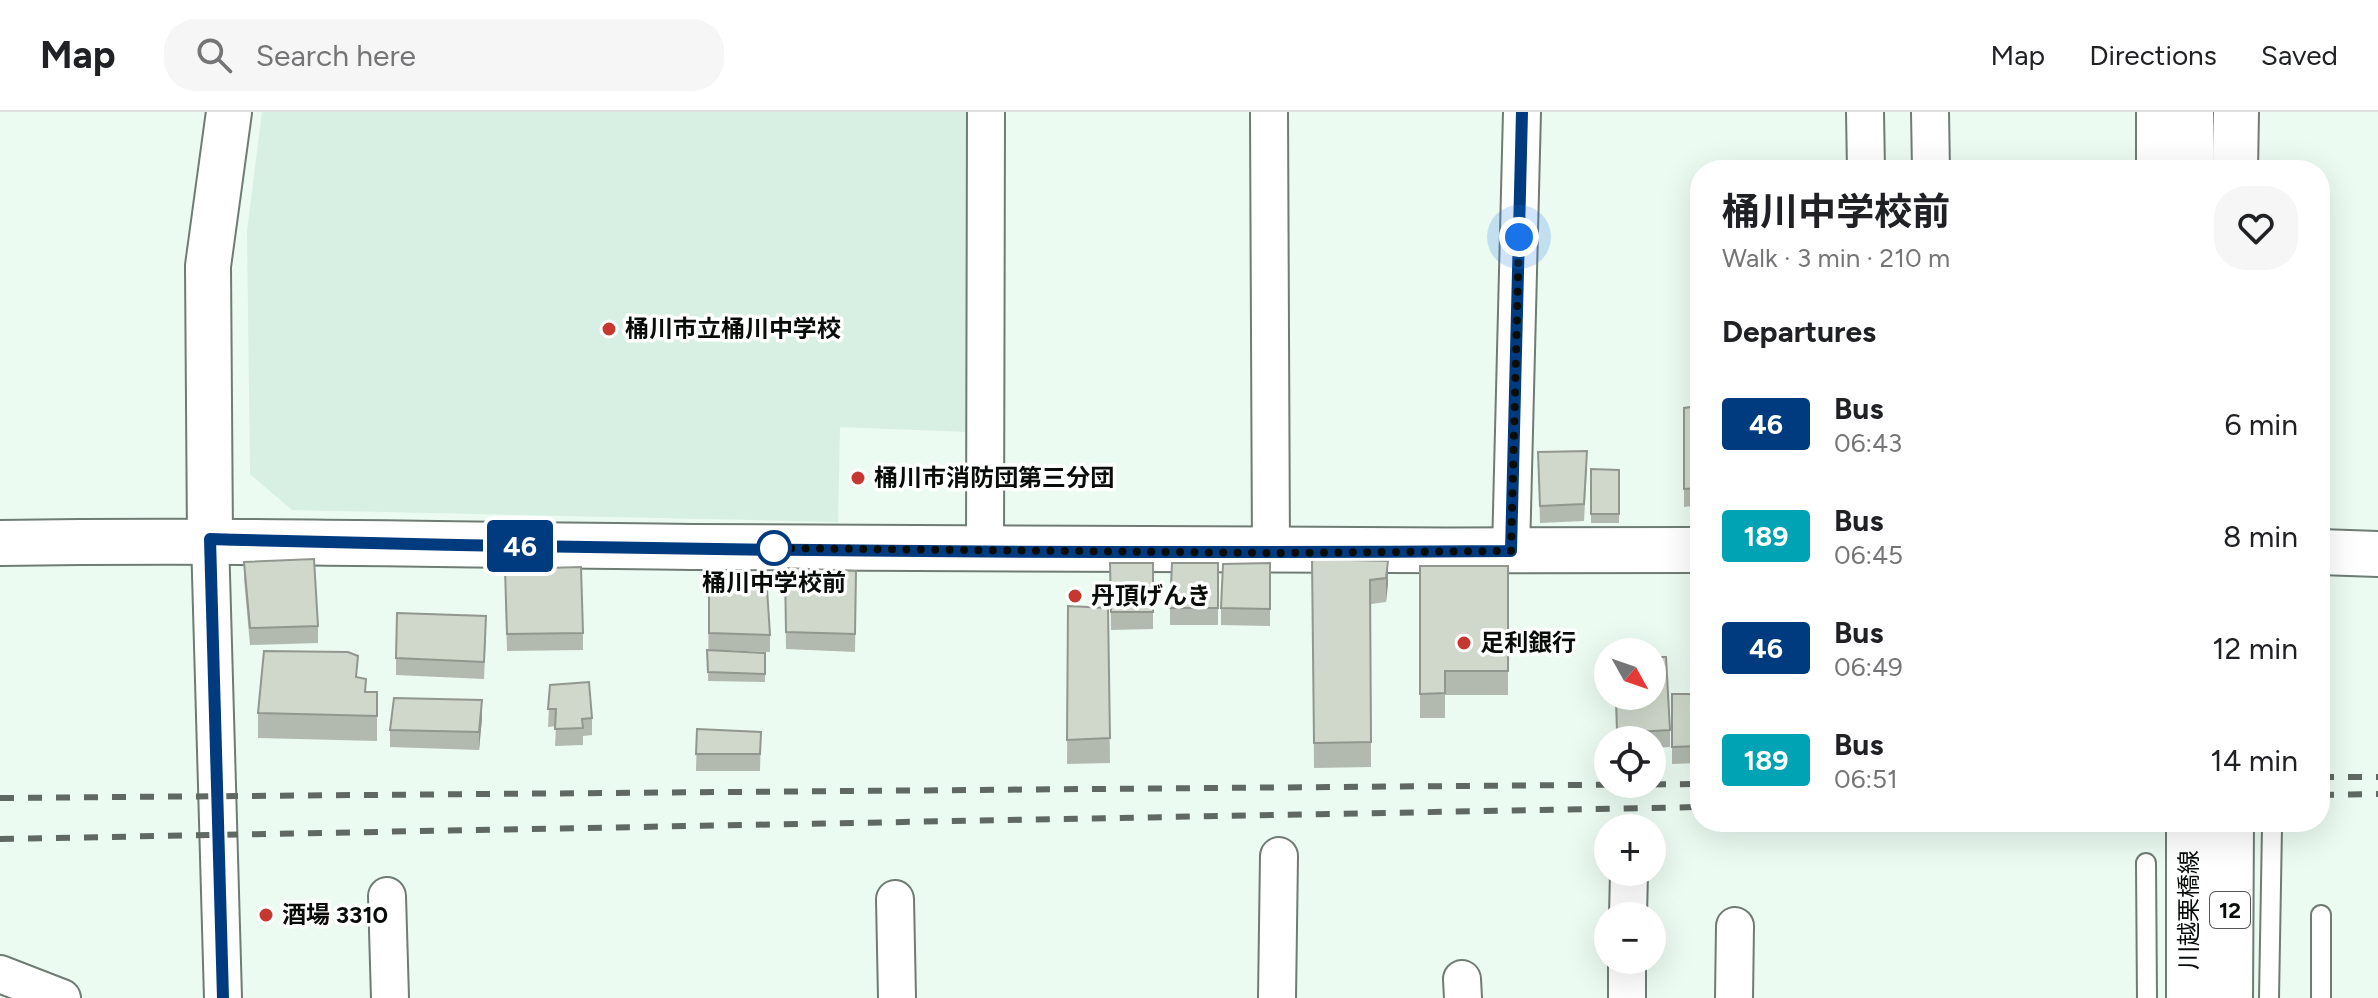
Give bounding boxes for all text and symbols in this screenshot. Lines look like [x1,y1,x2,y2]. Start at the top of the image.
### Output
search box [164,19,724,91]
text: Map [40,32,116,78]
icon: search [192,33,236,77]
text: Search here [256,37,416,74]
text: Map [1991,38,2045,72]
text: Directions [2089,38,2217,72]
text: Saved [2261,38,2338,72]
button: heart [2214,186,2298,270]
text: 桶川中学校前 [1722,189,1950,235]
your location [1499,217,1539,257]
text: Walk · 3 min · 210 m [1722,242,1950,274]
text: Departures [1722,313,1876,350]
place label: 桶川市立桶川中学校 [625,314,841,343]
marker: 桶川市立桶川中学校 [600,320,618,338]
text: Bus [1834,390,1883,427]
text: 6 min [2224,406,2298,443]
text: 46 [1749,407,1783,441]
text: 06:43 [1834,427,1902,459]
place label: 桶川市消防団第三分団 [874,463,1114,492]
marker: 桶川市消防団第三分団 [849,469,867,487]
text: Bus [1834,502,1883,539]
text: 8 min [2223,518,2298,555]
text: 189 [1743,519,1789,553]
line badge: 46 [484,520,556,572]
text: 46 [503,529,537,563]
marker: 桶川中学校前 [757,531,791,565]
text: 06:45 [1834,539,1903,571]
place label: 桶川中学校前 [702,568,846,597]
place label: 丹頂げんき [1091,581,1211,610]
marker: 丹頂げんき [1066,587,1084,605]
text: Bus [1834,614,1883,651]
place label: 足利銀行 [1480,628,1576,657]
text: 12 min [2212,630,2298,667]
text: 46 [1749,631,1783,665]
marker: 足利銀行 [1455,634,1473,652]
north arrow [1594,638,1666,710]
map controls [1594,638,1666,974]
text: 06:49 [1834,651,1903,683]
button: locate [1594,726,1666,798]
text: Bus [1834,726,1883,763]
text: 14 min [2210,742,2298,779]
text: 189 [1743,743,1789,777]
text: 06:51 [1834,763,1898,795]
button: + [1594,814,1666,886]
street label: 川越栗橋線 [2174,850,2203,970]
road number: 12 [2210,892,2250,928]
place label: 酒場 3310 [282,900,388,929]
button: − [1594,902,1666,974]
marker: 酒場 3310 [257,906,275,924]

